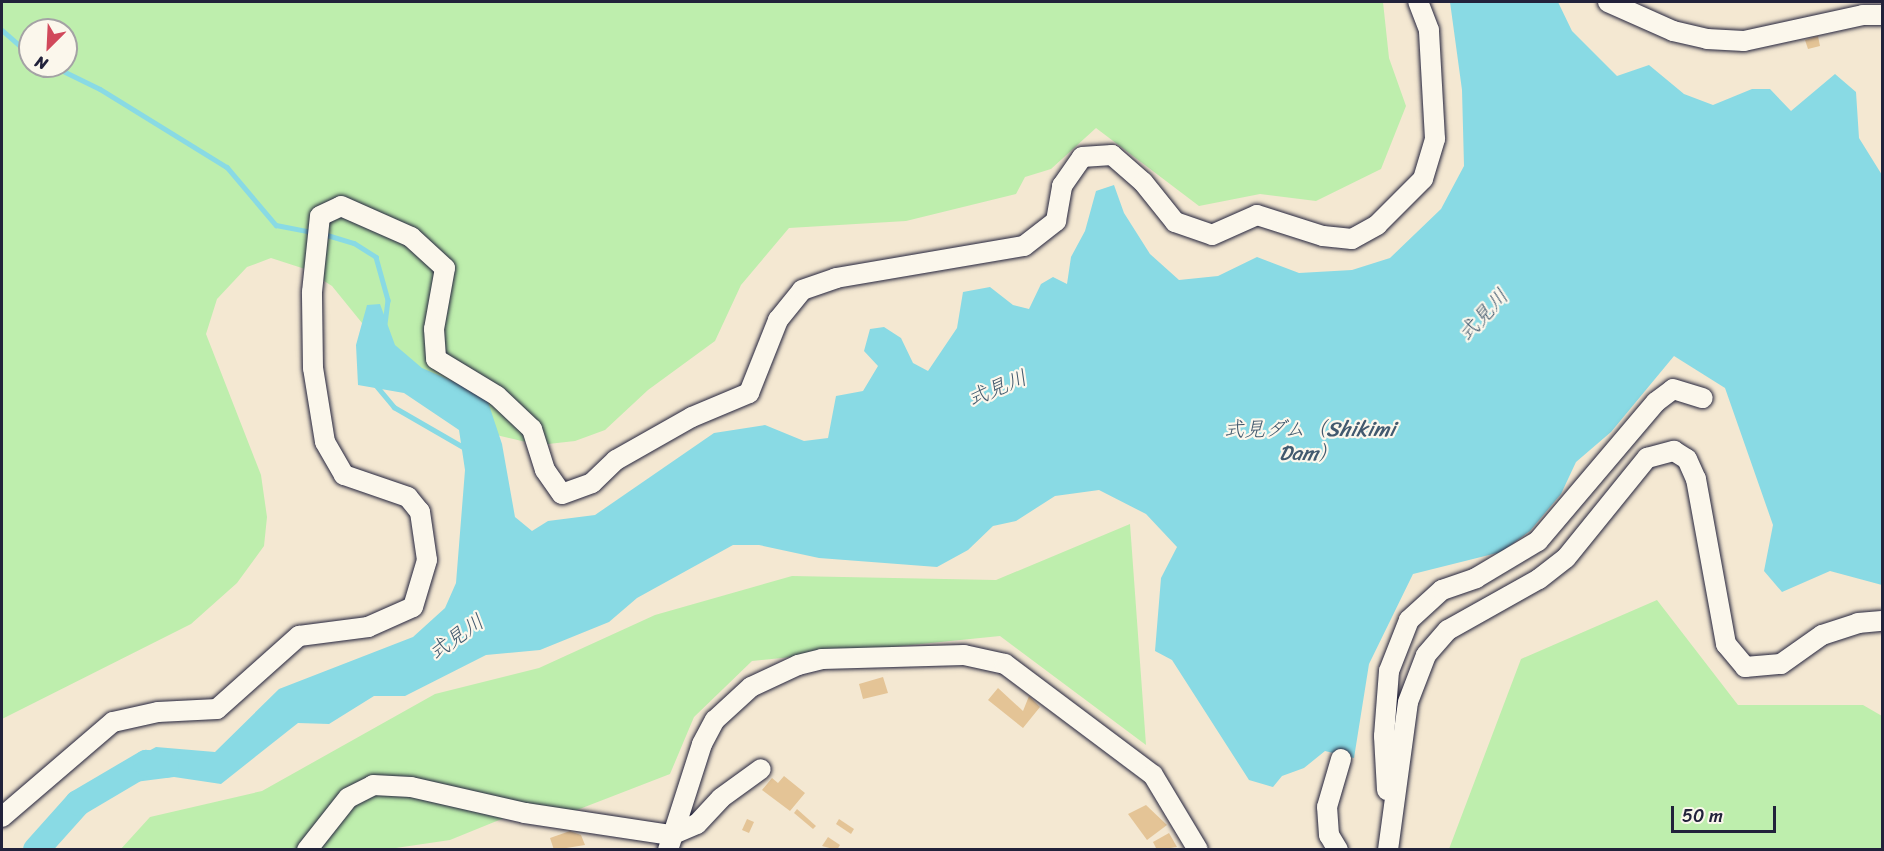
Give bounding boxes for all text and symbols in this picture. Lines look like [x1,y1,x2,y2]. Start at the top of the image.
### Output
north arrow [18,18,78,78]
text: N [30,48,52,79]
water label: 式見川 [1452,283,1514,347]
water label: 式見川 [963,365,1031,411]
water label: 式見ダム（Shikimi Dam） [1222,416,1396,466]
water label: 式見川 [423,609,489,665]
scale bar [1674,794,1779,832]
text: 50 m [1682,800,1723,832]

